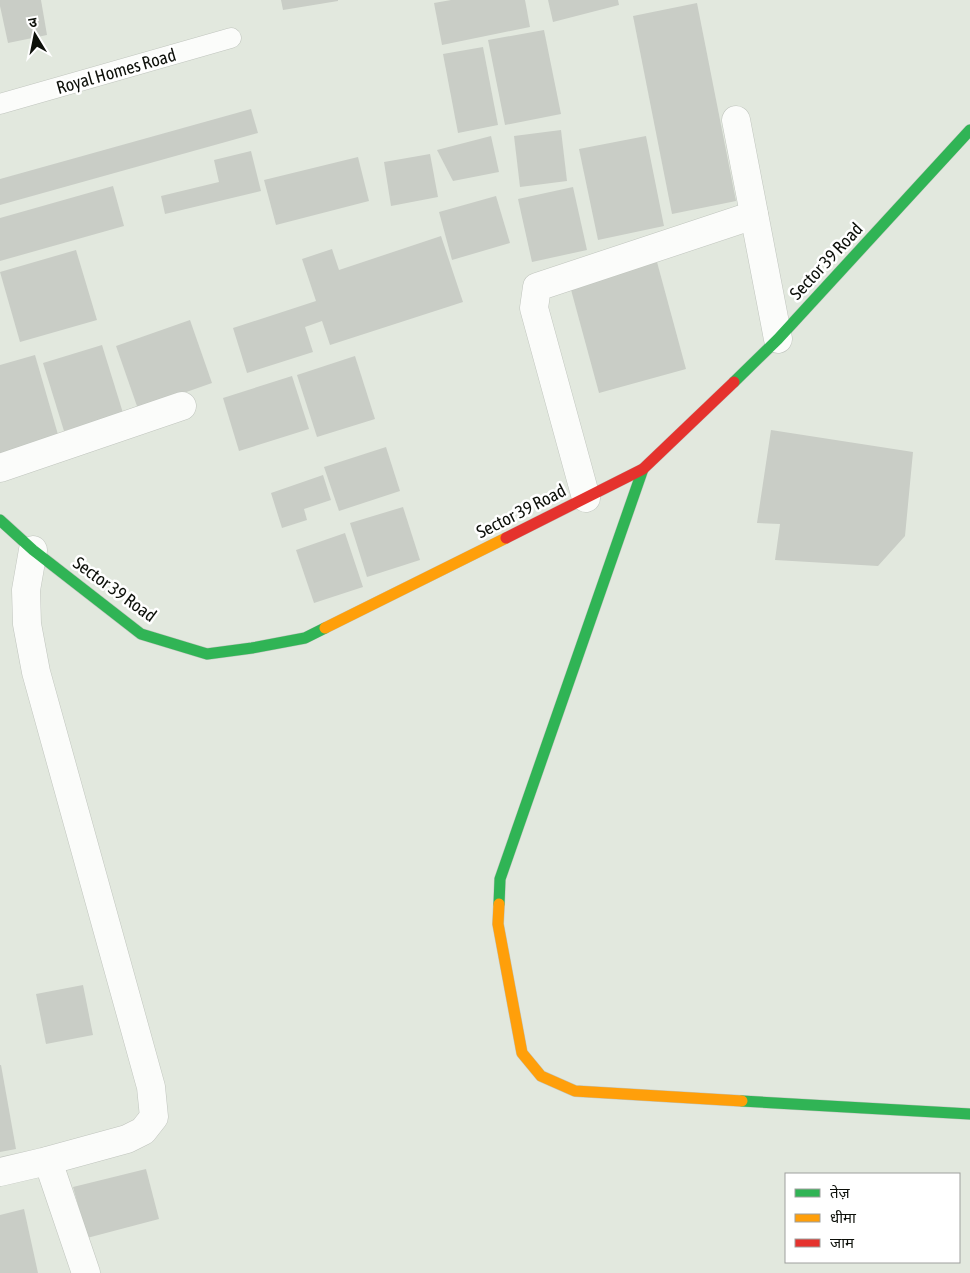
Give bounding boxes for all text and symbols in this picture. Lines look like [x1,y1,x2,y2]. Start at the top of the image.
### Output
north arrow [10,10,60,60]
text: उ [27,13,39,31]
street label: Royal Homes Road [54,44,178,98]
street label: Sector 39 Road [785,218,867,304]
street label: Sector 39 Road [473,480,569,542]
street label: Sector 39 Road [69,552,161,626]
legend [785,1173,960,1263]
text: तेज़ [830,1184,851,1201]
text: धीमा [830,1209,857,1226]
text: जाम [830,1234,855,1251]

